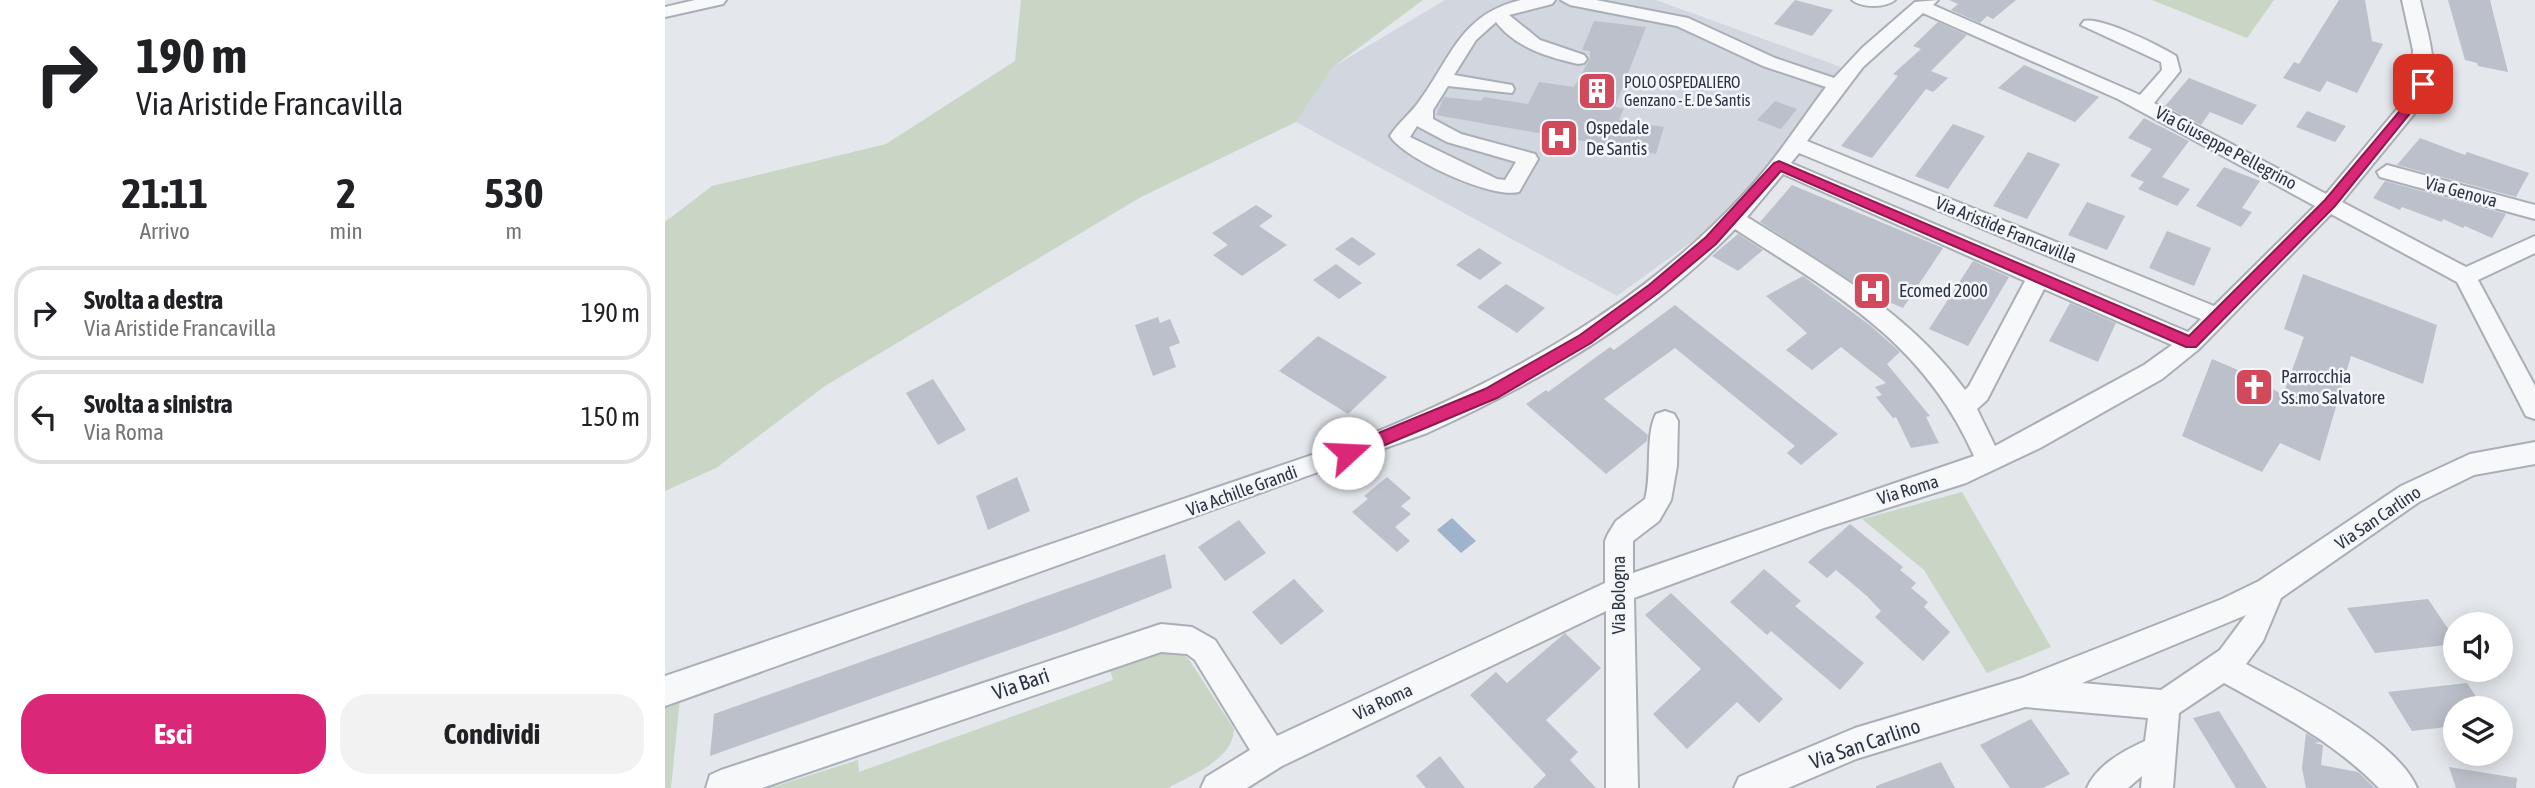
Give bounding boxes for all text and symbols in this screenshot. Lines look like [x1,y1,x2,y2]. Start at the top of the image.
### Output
text: 190 m [136,27,247,83]
icon: right [21,28,112,119]
pin [2393,54,2453,114]
icon: arrive [2404,65,2442,103]
building icon: POLO OSPEDALIERO Genzano - E. De Santis [1576,70,1618,112]
place label: POLO OSPEDALIERO Genzano - E. De Santis [1624,73,1751,109]
text: Via Aristide Francavilla [136,85,403,122]
street label: Via Giuseppe Pellegrino [2152,101,2301,194]
hospital icon: Ospedale De Santis [1538,117,1580,159]
place label: Ospedale De Santis [1586,117,1649,159]
text: 21:11 [122,169,208,217]
text: 2 [336,169,356,217]
text: 530 [484,169,543,217]
street label: Via Genova [2423,172,2500,211]
street label: Via Aristide Francavilla [1933,192,2080,267]
text: Arrivo [140,218,190,244]
text: min [330,218,363,244]
text: m [506,218,522,244]
hospital icon: Ecomed 2000 [1851,270,1893,312]
place label: Ecomed 2000 [1899,280,1988,301]
text: Svolta a destra [84,285,223,315]
icon: right [25,294,63,332]
text: 190 m [581,298,640,328]
text: Via Aristide Francavilla [84,315,276,341]
church icon: Parrocchia Ss.mo Salvatore [2233,366,2275,408]
place label: Parrocchia Ss.mo Salvatore [2281,366,2385,408]
text: Svolta a sinistra [84,389,233,419]
icon: left [25,398,63,436]
text: 150 m [581,402,640,432]
position arrow [1311,416,1385,490]
text: Via Roma [84,419,164,445]
street label: Via Achille Grandi [1184,461,1300,520]
street label: Via Roma [1875,470,1941,509]
street label: Via San Carlino [2331,481,2425,554]
street label: Via Bologna [1608,556,1629,634]
map controls [2443,612,2513,766]
button: sound [2443,612,2513,682]
street label: Via Bari [989,662,1052,704]
street label: Via Roma [1350,679,1416,724]
button: Esci [21,694,326,774]
button: Condividi [340,694,644,774]
button: layers [2443,696,2513,766]
street label: Via San Carlino [1806,713,1923,773]

